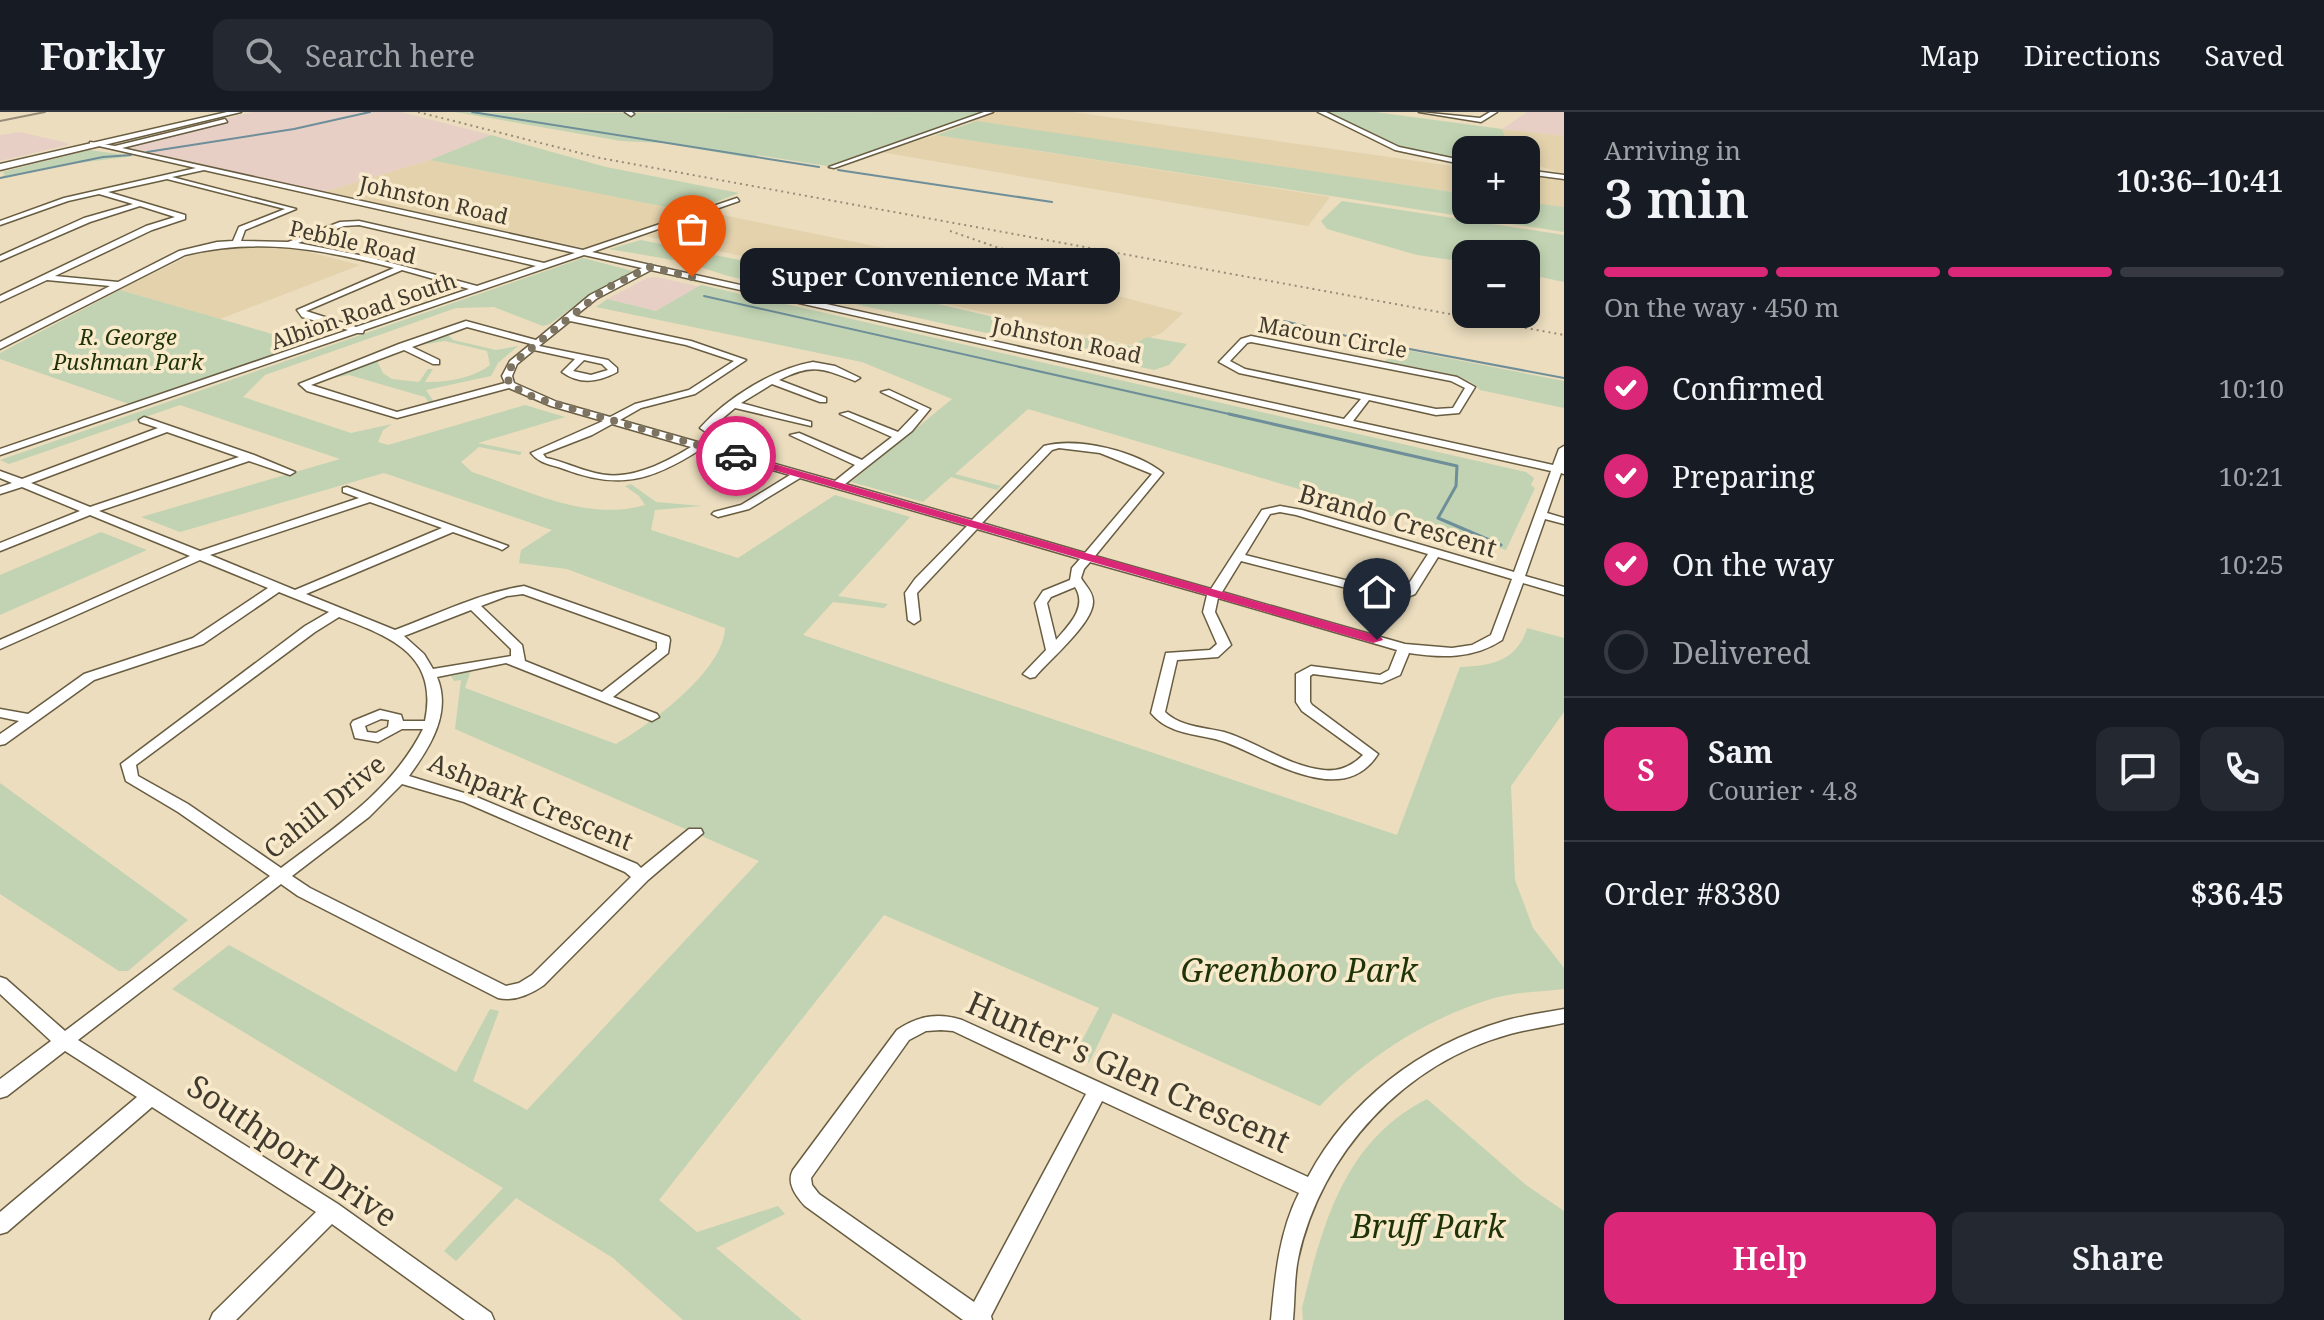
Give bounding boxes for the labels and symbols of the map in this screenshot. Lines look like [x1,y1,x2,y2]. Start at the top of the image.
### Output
street label: Johnston Road [356,167,512,231]
pin [658,195,726,277]
street label: Pebble Road [287,212,420,270]
callout: Super Convenience Mart [740,249,1120,305]
street label: Albion Road South [266,264,460,356]
street label: Johnston Road [989,308,1145,370]
street label: Macoun Circle [1256,308,1410,364]
park label: R. George Pushman Park [52,321,205,376]
courier [696,416,776,496]
street label: Brando Crescent [1295,475,1501,565]
pin [1343,558,1411,640]
street label: Ashpark Crescent [423,744,639,858]
street label: Cahill Drive [256,746,392,866]
park label: Greenboro Park [1181,948,1419,991]
street label: Hunter's Glen Crescent [961,980,1297,1162]
street label: Southport Drive [180,1064,406,1236]
park label: Bruff Park [1350,1204,1507,1247]

